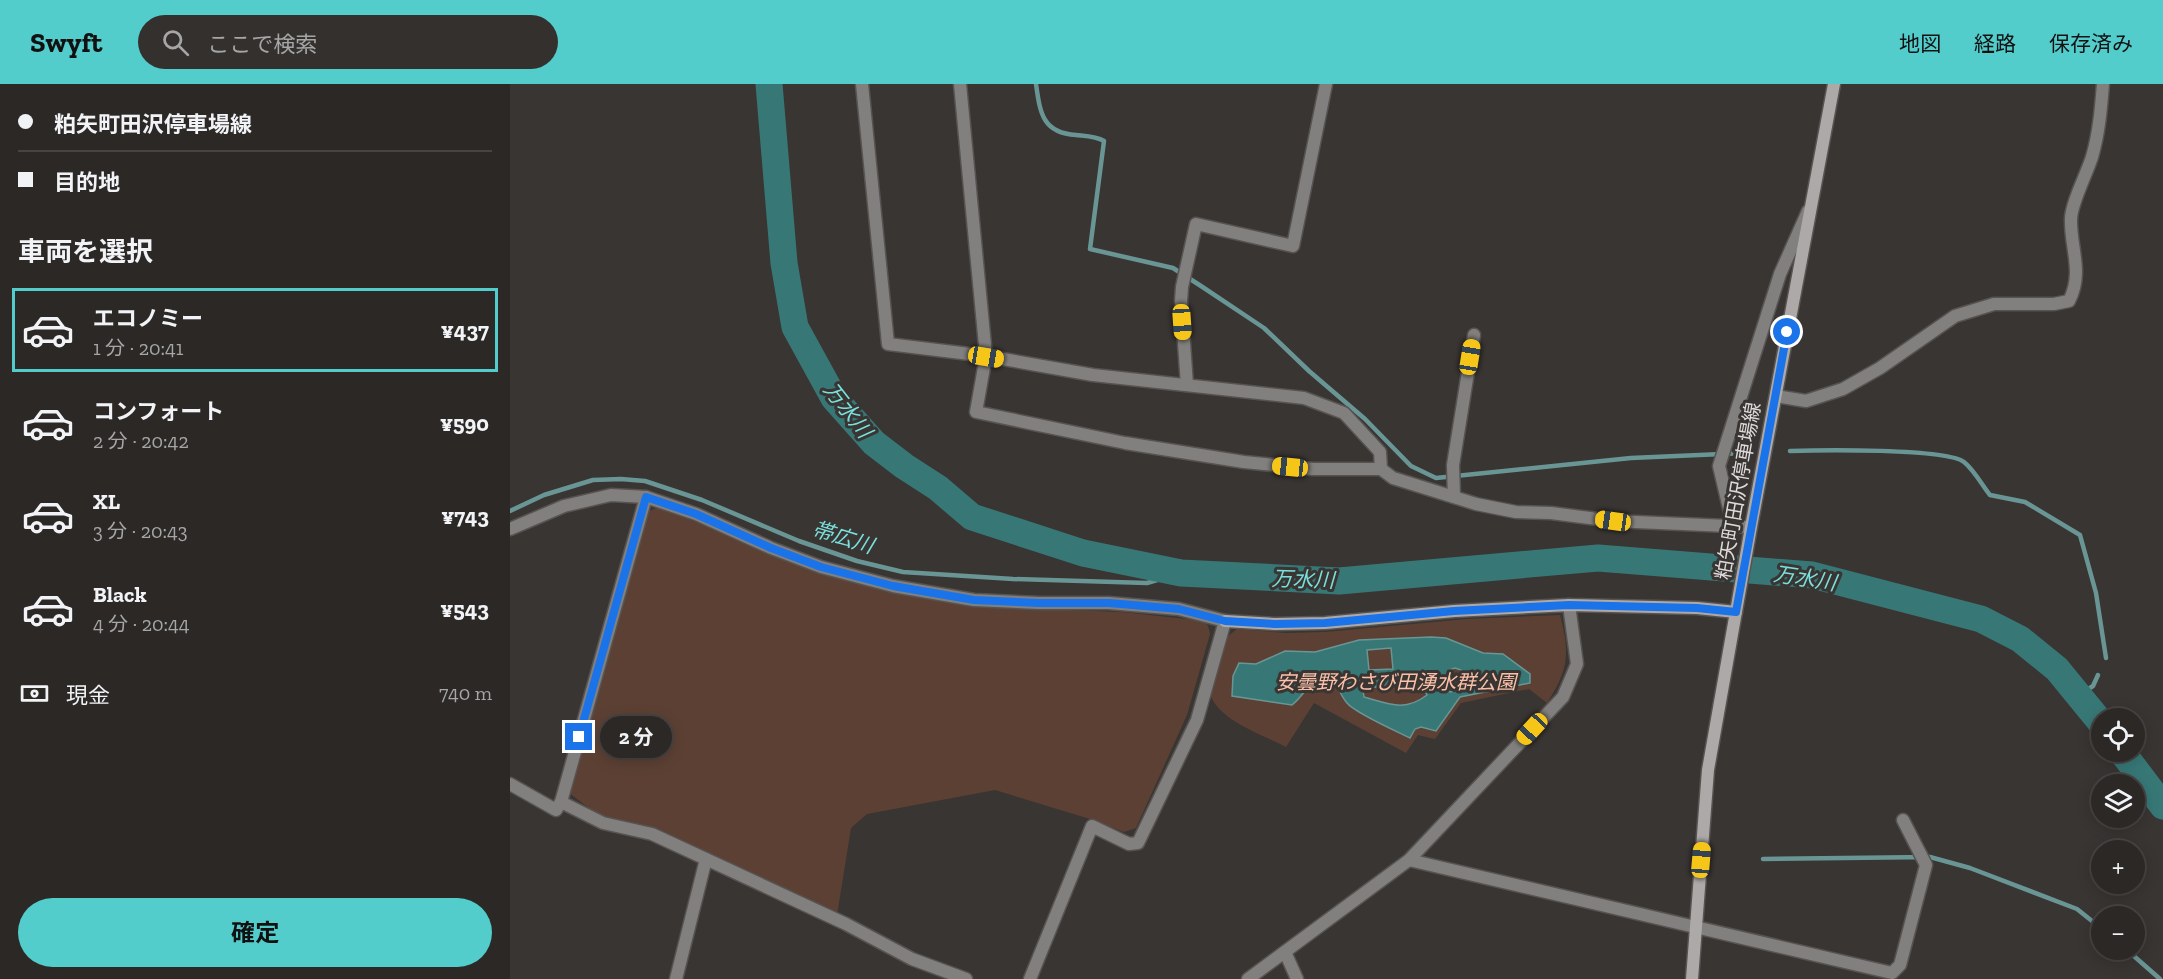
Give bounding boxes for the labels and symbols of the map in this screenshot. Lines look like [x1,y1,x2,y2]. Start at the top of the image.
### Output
car [1172,303,1192,341]
route start [1773,318,1800,345]
car [1458,338,1482,376]
car [967,345,1005,369]
water label: 万水川 [819,377,878,444]
street label: 粕矢町田沢停車場線 [1711,400,1765,582]
car [1271,456,1309,478]
car [1594,510,1632,532]
water label: 帯広川 [809,516,879,559]
water label: 万水川 [1772,561,1840,596]
water label: 万水川 [1271,565,1337,593]
park label: 安曇野わさび田湧水群公園 [1276,670,1519,694]
car [1513,710,1551,748]
callout: 2 分 [600,716,672,758]
route end [565,723,592,750]
car [1690,841,1712,879]

